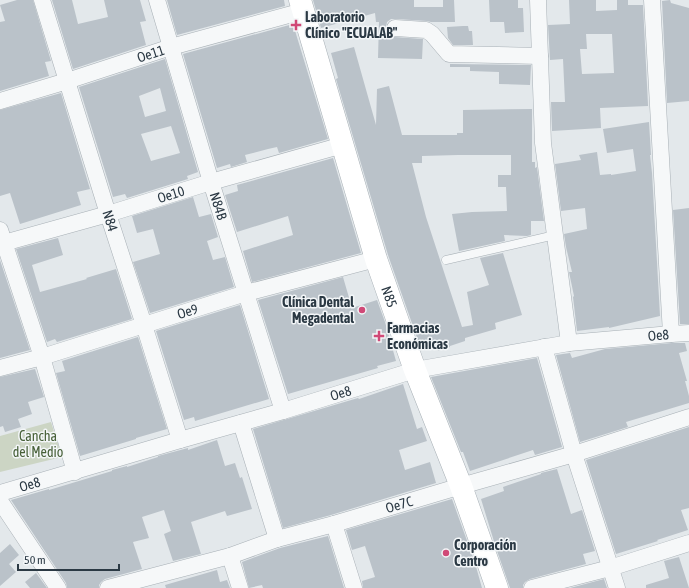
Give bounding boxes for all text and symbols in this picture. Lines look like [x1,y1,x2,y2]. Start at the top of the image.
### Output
place label: Laboratorio Clínico "ECUALAB" [305,9,398,41]
marker: Laboratorio Clínico "ECUALAB" [290,19,302,31]
street label: Oe11 [135,42,166,66]
street label: Oe10 [155,183,187,206]
street label: N84B [207,190,230,222]
street label: N84 [99,208,121,234]
street label: N85 [378,284,400,310]
place label: Clínica Dental Megadental [282,294,354,326]
street label: Oe9 [175,301,200,322]
marker: Clínica Dental Megadental [357,305,367,315]
place label: Farmacias Económicas [387,320,448,352]
street label: Oe8 [647,326,670,344]
marker: Farmacias Económicas [374,331,384,341]
street label: Oe8 [328,382,353,404]
park label: Cancha del Medio [13,428,63,460]
street label: Oe8 [17,473,43,495]
street label: Oe7C [384,493,415,516]
place label: Corporación Centro [454,537,517,569]
scale bar [18,546,119,572]
marker: Corporación Centro [441,548,451,558]
text: 50 m [24,553,46,567]

